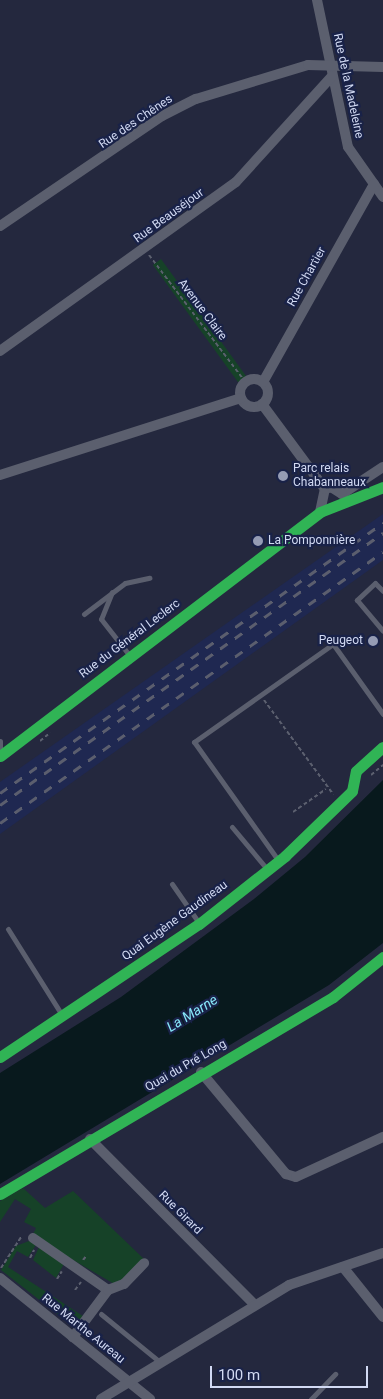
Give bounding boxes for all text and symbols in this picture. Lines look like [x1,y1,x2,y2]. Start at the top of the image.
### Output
street label: Rue de la Madeleine [330,32,366,140]
street label: Rue des Chênes [96,92,176,152]
street label: Rue Beauséjour [131,186,207,246]
street label: Rue Chartier [285,245,329,309]
street label: Avenue Claire [174,277,230,343]
place label: Parc relais Chabanneaux [293,462,366,490]
marker: Parc relais Chabanneaux [277,470,289,482]
place label: La Pomponnière [268,534,355,548]
marker: La Pomponnière [252,535,264,547]
street label: Rue du Général Leclerc [77,597,183,681]
place label: Peugeot [319,634,363,648]
marker: Peugeot [367,635,379,647]
street label: Quai Eugène Gaudineau [119,878,231,964]
water label: La Marne [164,991,220,1035]
street label: Quai du Pré Long [143,1037,229,1095]
street label: Rue Girard [155,1188,205,1238]
street label: Rue Marthe Aureau [39,1291,127,1367]
scale bar [213,1356,370,1388]
text: 100 m [218,1366,260,1384]

